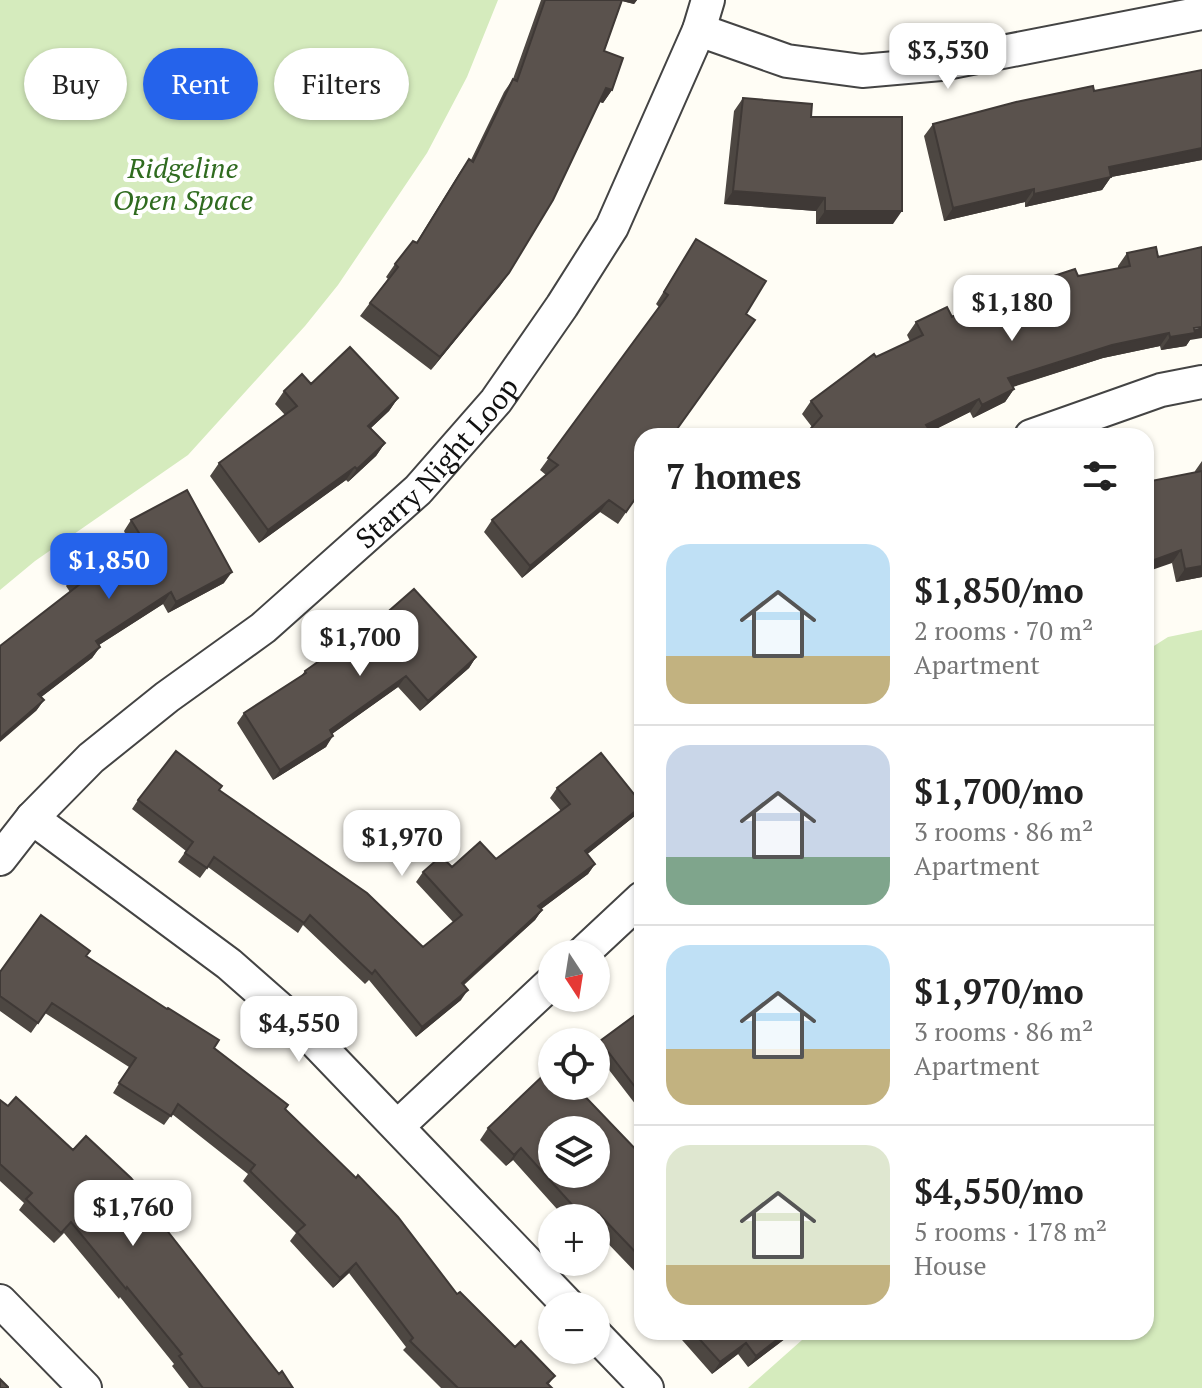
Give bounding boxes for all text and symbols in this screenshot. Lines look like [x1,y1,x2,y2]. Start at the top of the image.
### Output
pin: $3,530 [883,23,1013,91]
text: $3,530 [907,32,989,66]
chip: Buy [24,48,127,120]
chip: Rent [143,48,258,120]
chip: Filters [274,48,409,120]
park label: Ridgeline Open Space [113,149,254,218]
pin: $1,180 [947,275,1077,343]
text: $1,180 [971,284,1053,318]
street label: Starry Night Loop [347,370,526,556]
text: 7 homes [666,454,801,499]
icon: filters [1078,454,1122,498]
pin: $1,850 [44,533,174,601]
text: $1,850 [68,542,150,576]
text: $1,850/mo [914,568,1084,613]
icon: home [730,576,826,672]
pin: $1,700 [295,610,425,678]
text: 2 rooms · 70 m² [914,613,1093,647]
text: $1,700 [319,619,401,653]
text: Apartment [914,647,1040,681]
text: $1,700/mo [914,769,1084,814]
icon: home [730,777,826,873]
pin: $1,970 [337,810,467,878]
text: 3 rooms · 86 m² [914,814,1093,848]
text: $1,970 [361,819,443,853]
text: Apartment [914,848,1040,882]
north arrow [538,940,610,1012]
map controls [538,940,610,1364]
text: $1,970/mo [914,969,1084,1014]
icon: home [730,977,826,1073]
pin: $4,550 [234,996,364,1064]
text: $4,550 [258,1005,340,1039]
text: 3 rooms · 86 m² [914,1014,1093,1048]
button: locate [538,1028,610,1100]
text: Apartment [914,1048,1040,1082]
button: layers [538,1116,610,1188]
text: $4,550/mo [914,1169,1084,1214]
icon: home [730,1177,826,1273]
pin: $1,760 [68,1180,198,1248]
text: $1,760 [92,1189,174,1223]
button: + [538,1204,610,1276]
text: 5 rooms · 178 m² [914,1214,1107,1248]
text: House [914,1248,987,1282]
button: − [538,1292,610,1364]

